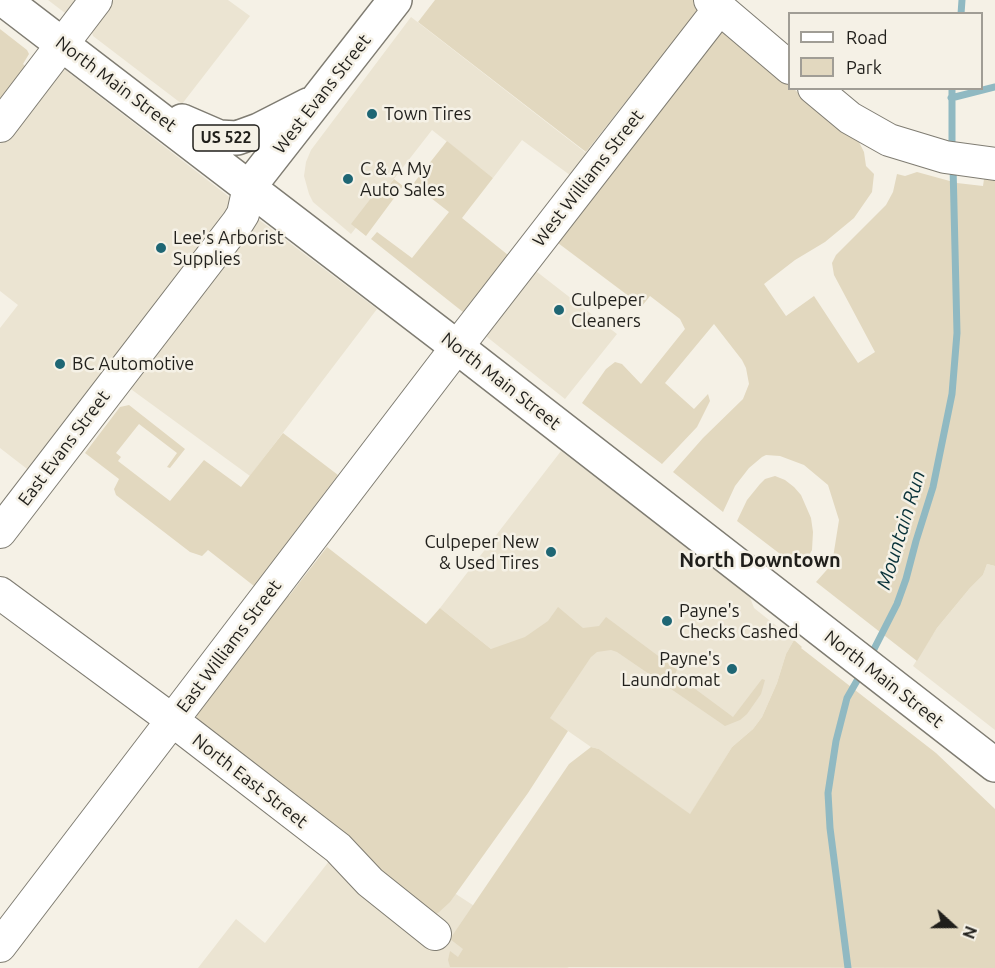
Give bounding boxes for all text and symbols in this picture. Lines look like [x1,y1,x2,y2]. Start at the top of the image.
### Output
legend [788,12,983,90]
text: Road [846,27,888,47]
street label: West Evans Street [269,30,375,158]
street label: North Main Street [51,32,181,136]
text: Park [846,57,882,77]
place label: Town Tires [384,103,471,125]
street label: West Williams Street [528,105,648,251]
marker: Town Tires [365,107,379,121]
road number: US 522 [193,125,259,151]
place label: C & A My Auto Sales [360,158,445,201]
marker: C & A My Auto Sales [341,172,355,186]
place label: Lee's Arborist Supplies [173,227,284,270]
marker: Lee's Arborist Supplies [154,241,168,255]
place label: Culpeper Cleaners [571,289,645,332]
marker: Culpeper Cleaners [552,303,566,317]
street label: North Main Street [437,328,565,434]
place label: BC Automotive [72,353,194,375]
marker: BC Automotive [53,357,67,371]
street label: East Evans Street [14,386,114,510]
water label: Mountain Run [872,468,930,592]
place label: Culpeper New & Used Tires [425,531,539,574]
marker: Culpeper New & Used Tires [544,545,558,559]
district label: North Downtown [679,548,841,572]
street label: East Williams Street [172,575,286,717]
place label: Payne's Checks Cashed [679,600,799,642]
marker: Payne's Checks Cashed [660,614,674,628]
street label: North Main Street [820,626,948,732]
place label: Payne's Laundromat [621,648,720,690]
marker: Payne's Laundromat [725,662,739,676]
street label: North East Street [188,729,312,833]
north arrow [923,896,983,956]
text: N [959,924,980,941]

